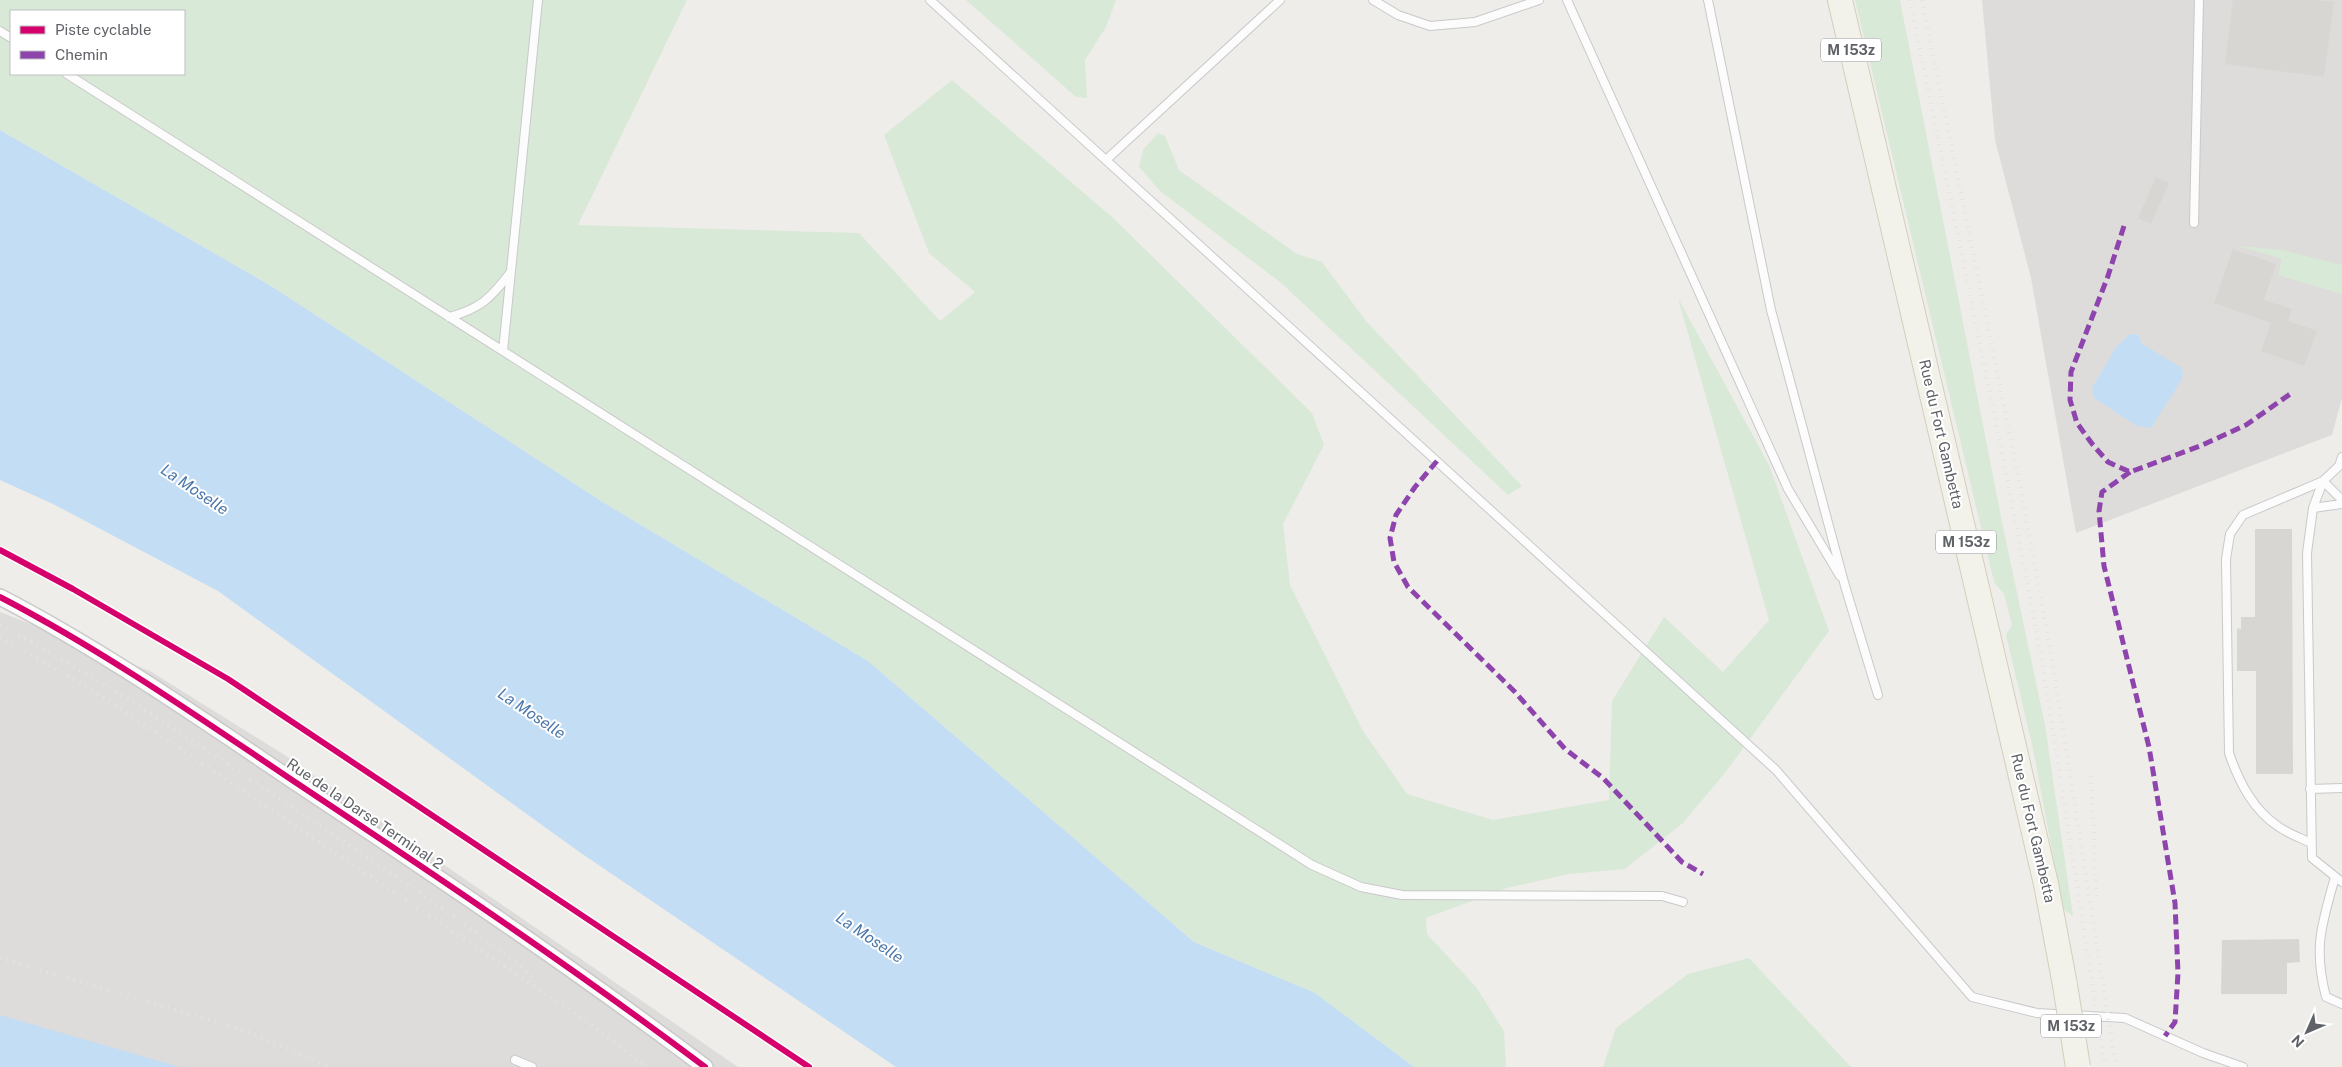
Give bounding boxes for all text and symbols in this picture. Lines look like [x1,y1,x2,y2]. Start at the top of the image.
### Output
legend [10,10,185,75]
text: Piste cyclable [55,21,152,38]
road number: M 153z [1821,38,1881,62]
text: Chemin [55,46,108,63]
street label: Rue du Fort Gambetta [1916,358,1967,510]
water label: La Moselle [157,460,232,519]
road number: M 153z [1936,530,1996,554]
water label: La Moselle [494,684,569,743]
street label: Rue du Fort Gambetta [2008,752,2059,904]
street label: Rue de la Darse Terminal 2 [284,755,447,872]
water label: La Moselle [832,908,907,967]
north arrow [2282,1007,2332,1057]
road number: M 153z [2041,1014,2101,1038]
text: N [2288,1032,2307,1051]

